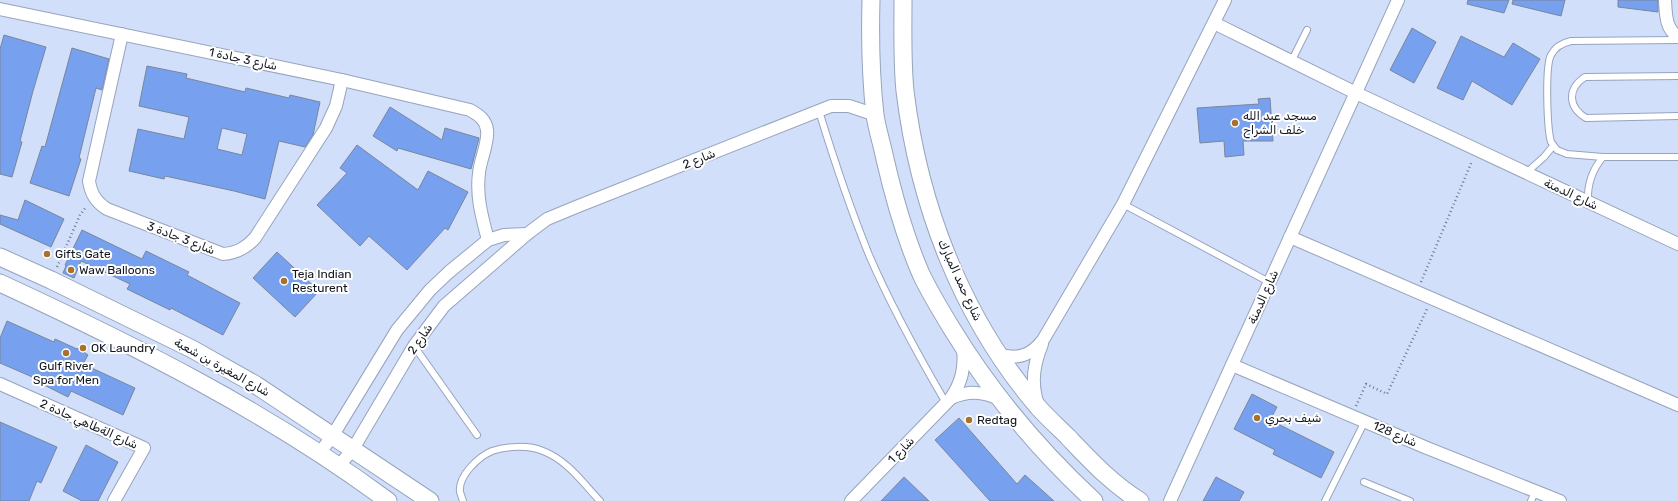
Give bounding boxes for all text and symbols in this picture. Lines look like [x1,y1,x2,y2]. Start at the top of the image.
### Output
street label: شارع 3 جادة 1 [207,45,279,75]
place label: مسجد عبد الله خلف الشراح [1243,109,1317,139]
marker: مسجد عبد الله خلف الشراح [1230,118,1240,128]
street label: شارع 2 [681,146,718,174]
street label: شارع الدمنة [1541,175,1600,214]
street label: شارع 3 جادة 3 [144,219,217,259]
street label: شارع حمد المبارك [933,237,985,324]
place label: Gifts Gate [55,247,111,261]
marker: Gifts Gate [42,249,52,259]
place label: Waw Balloons [79,263,155,277]
marker: Waw Balloons [66,265,76,275]
place label: Teja Indian Resturent [292,267,352,295]
street label: شارع الدمنة [1245,268,1283,327]
marker: Teja Indian Resturent [279,276,289,286]
street label: شارع 2 [405,321,437,358]
street label: شارع المغيرة بن شعبة [171,335,272,401]
place label: OK Laundry [91,341,156,355]
marker: OK Laundry [78,343,88,353]
marker: Gulf River Spa for Men [61,348,71,358]
place label: Gulf River Spa for Men [33,359,99,387]
street label: شارع الةطاهي جادة 2 [37,396,140,454]
place label: شيف بحري [1265,411,1321,426]
place label: Redtag [977,413,1017,427]
marker: شيف بحري [1252,413,1262,423]
marker: Redtag [964,415,974,425]
street label: شارع 128 [1370,418,1419,451]
street label: شارع 1 [885,434,919,468]

